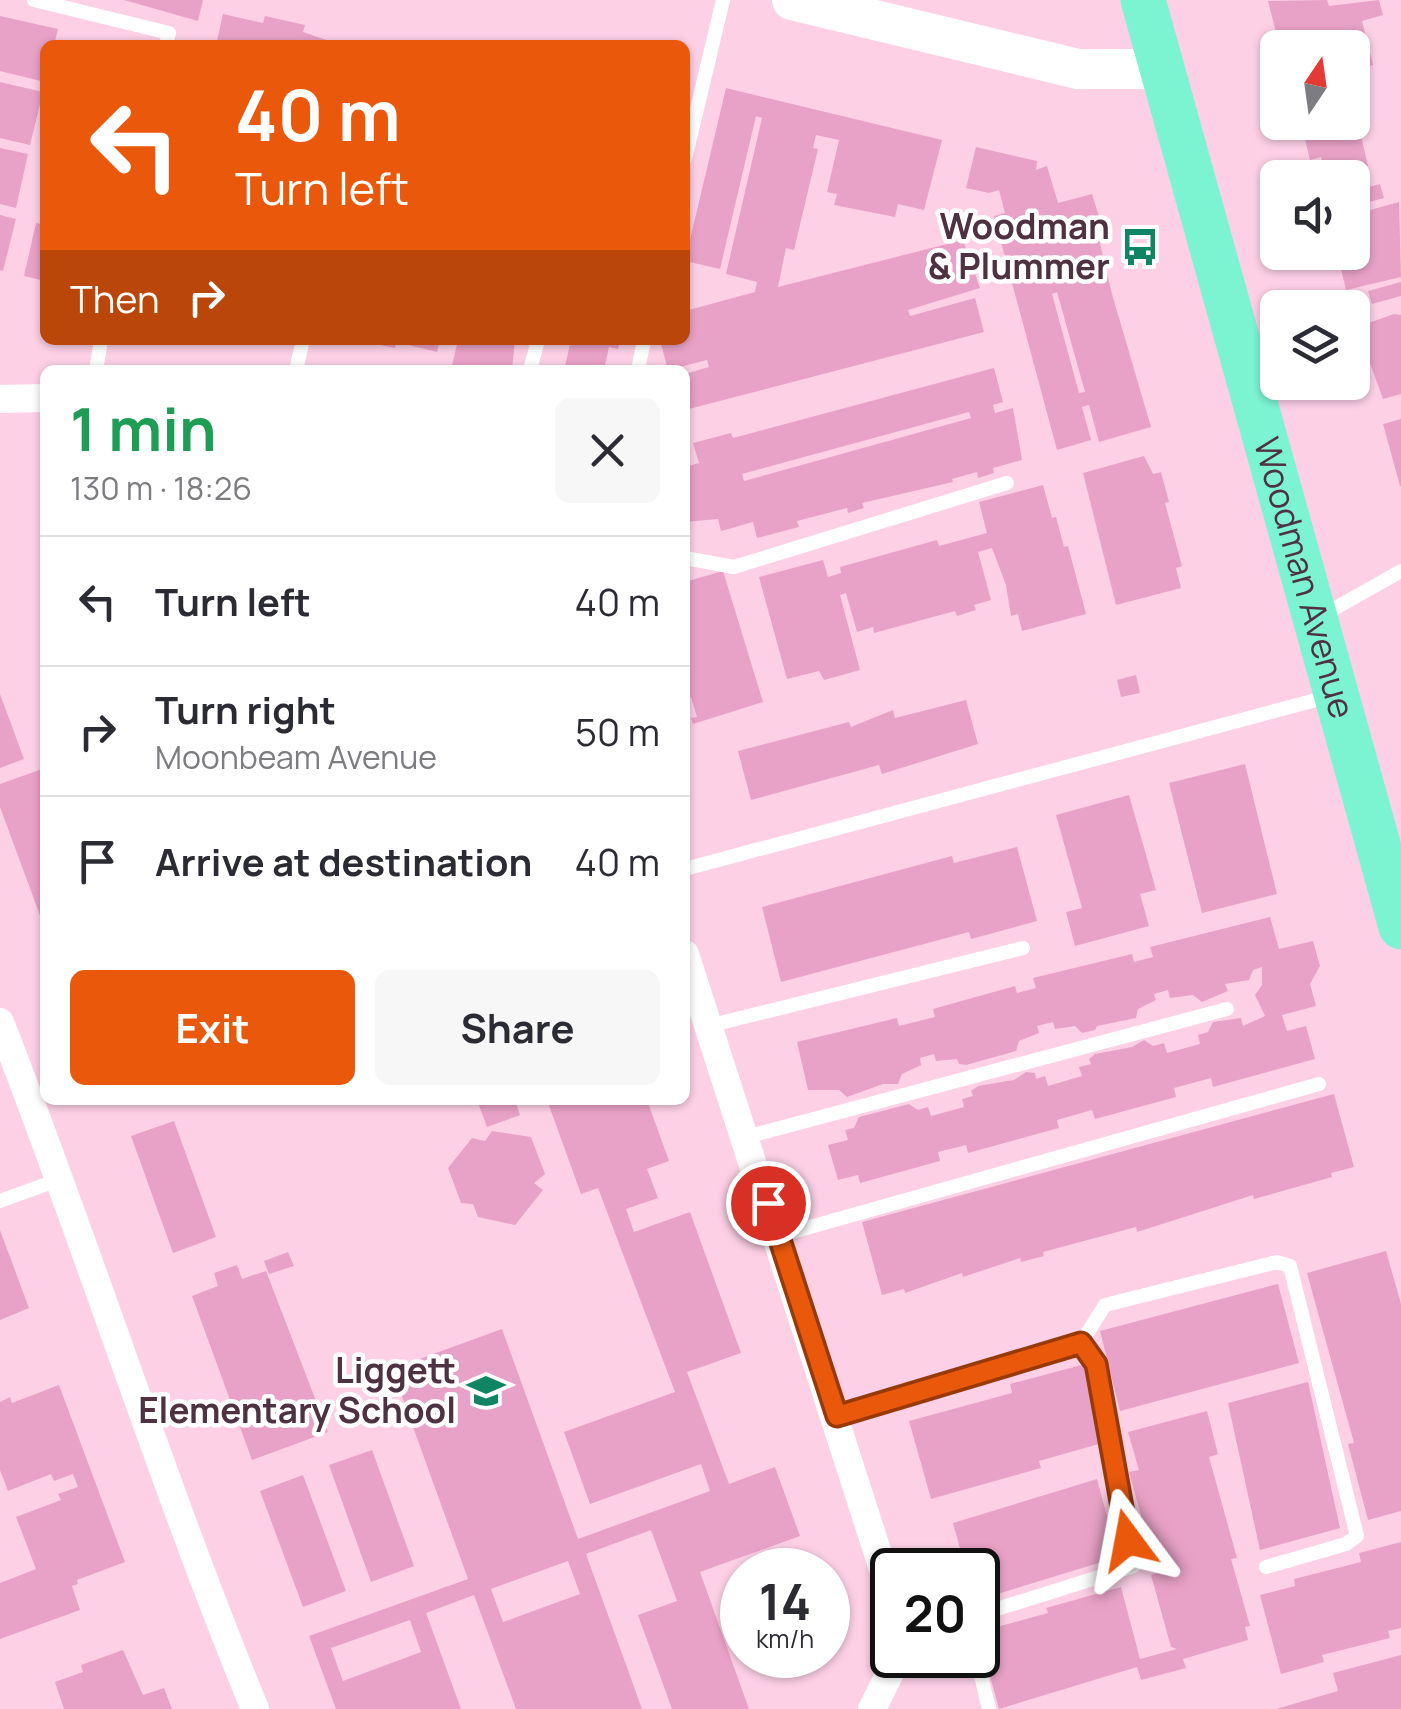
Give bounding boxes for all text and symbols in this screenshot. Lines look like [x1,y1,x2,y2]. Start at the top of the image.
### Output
north arrow [1260,30,1370,140]
map controls [1260,30,1370,400]
text: 40 m [235,66,401,162]
icon: left [70,80,200,210]
text: Turn left [235,157,409,219]
button: sound [1260,160,1370,270]
place label: Woodman & Plummer [928,202,1110,290]
bus stop icon: Woodman & Plummer [1119,226,1161,268]
icon: right [179,270,234,325]
text: Then [70,272,159,324]
button: layers [1260,290,1370,400]
text: 1 min [70,387,217,469]
button: close [555,398,660,503]
street label: Woodman Avenue [1243,432,1367,724]
text: 130 m · 18:26 [70,466,252,510]
icon: left [70,574,125,629]
text: Turn left [155,575,311,627]
text: 40 m [575,575,660,627]
text: Turn right [155,683,336,735]
icon: right [70,704,125,759]
text: 50 m [575,705,660,757]
text: Moonbeam Avenue [155,735,437,779]
icon: arrive [70,834,125,889]
text: Arrive at destination [155,835,532,887]
text: 40 m [575,835,660,887]
button: Exit [70,970,355,1085]
button: Share [375,970,660,1085]
pin [726,1161,811,1246]
icon: arrive [741,1176,796,1231]
place label: Liggett Elementary School [138,1346,456,1434]
school or university icon: Liggett Elementary School [465,1370,507,1412]
position arrow [1076,1488,1180,1592]
speed limit sign: 20 [870,1548,1000,1678]
text: 14 [759,1567,811,1635]
text: km/h [756,1621,814,1656]

